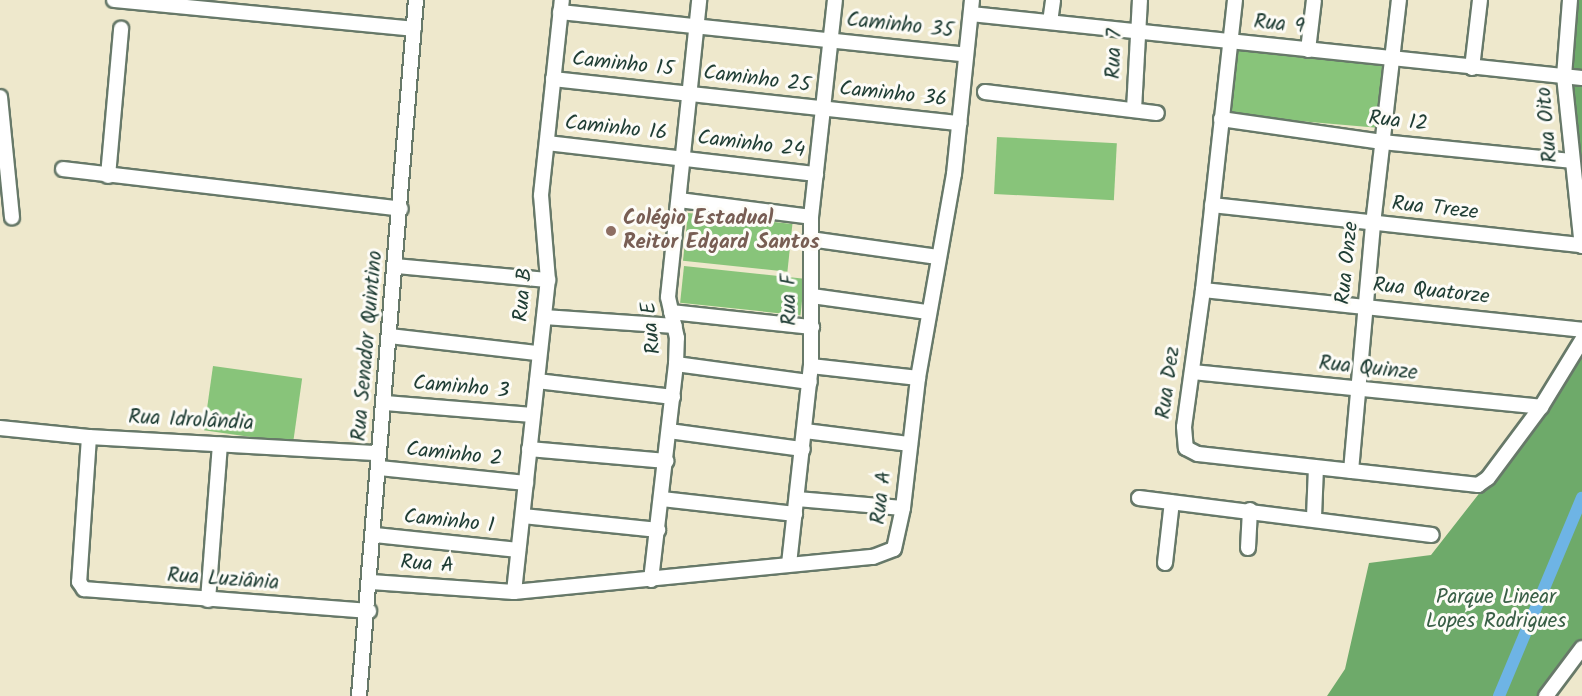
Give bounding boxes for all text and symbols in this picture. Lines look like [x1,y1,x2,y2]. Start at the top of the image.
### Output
street label: Caminho 35 [845,8,955,44]
street label: Rua 9 [1252,10,1306,40]
street label: Rua 7 [1102,28,1128,80]
street label: Caminho 15 [571,47,675,83]
street label: Caminho 25 [702,61,812,99]
street label: Caminho 36 [838,77,948,113]
street label: Rua Oito [1532,86,1564,164]
street label: Rua 12 [1367,106,1429,138]
street label: Caminho 16 [564,111,668,147]
street label: Caminho 24 [696,126,806,164]
street label: Rua Treze [1390,192,1480,226]
place label: Colégio Estadual Reitor Edgard Santos [623,206,820,256]
street label: Rua Onze [1331,220,1365,306]
marker: Colégio Estadual Reitor Edgard Santos [604,224,618,238]
street label: Rua Senador Quintino [347,250,389,442]
street label: Rua B [509,267,539,323]
street label: Rua Quatorze [1371,273,1491,311]
street label: Rua F [777,274,803,326]
street label: Rua E [637,300,667,356]
street label: Rua Dez [1151,345,1187,421]
street label: Rua Quinze [1317,351,1419,387]
street label: Caminho 3 [412,371,510,405]
street label: Rua Idrolândia [128,405,254,437]
street label: Caminho 2 [405,437,503,473]
street label: Rua A [866,470,898,526]
street label: Caminho 1 [402,505,496,539]
street label: Rua A [399,551,455,579]
street label: Rua Luziânia [166,564,280,596]
park label: Parque Linear Lopes Rodrigues [1426,585,1566,635]

